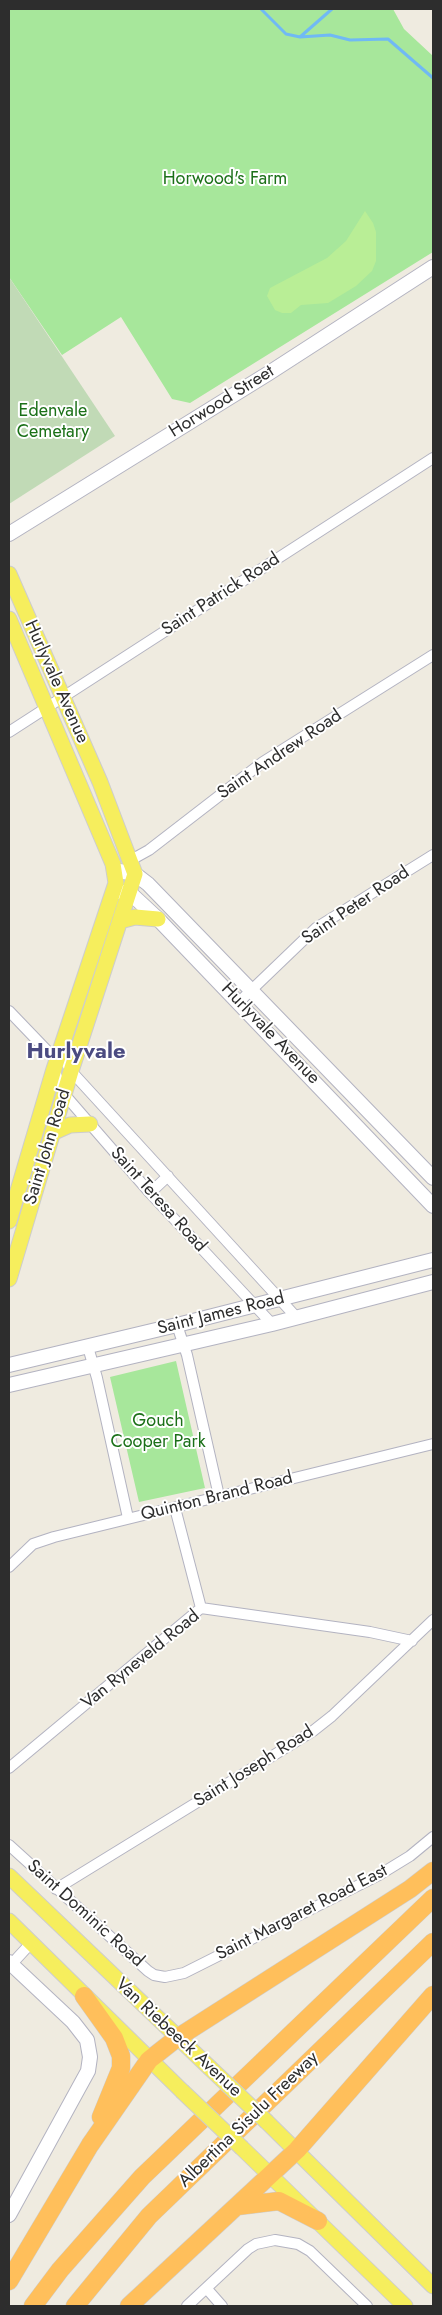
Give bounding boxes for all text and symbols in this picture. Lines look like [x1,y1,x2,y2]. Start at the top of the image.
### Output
park label: Horwood's Farm [163,169,287,191]
street label: Horwood Street [166,361,278,443]
park label: Edenvale Cemetary [17,401,89,444]
street label: Saint Patrick Road [158,549,284,641]
street label: Hurlyvale Avenue [19,617,93,747]
street label: Saint Andrew Road [214,705,346,805]
street label: Saint Peter Road [298,862,414,950]
street label: Hurlyvale Avenue [216,979,324,1089]
district label: Hurlyvale [26,1040,126,1066]
street label: Saint John Road [20,1087,76,1207]
street label: Saint Teresa Road [105,1143,211,1257]
street label: Saint James Road [155,1288,287,1340]
park label: Gouch Cooper Park [110,1411,206,1454]
street label: Quinton Brand Road [139,1468,295,1526]
street label: Van Ryneveld Road [78,1606,204,1714]
street label: Saint Joseph Road [190,1722,318,1812]
street label: Saint Dominic Road [22,1856,148,1972]
street label: Saint Margaret Road East [213,1860,391,1966]
street label: Van Riebeeck Avenue [111,1974,245,2102]
street label: Albertina Sisulu Freeway [175,2048,323,2192]

